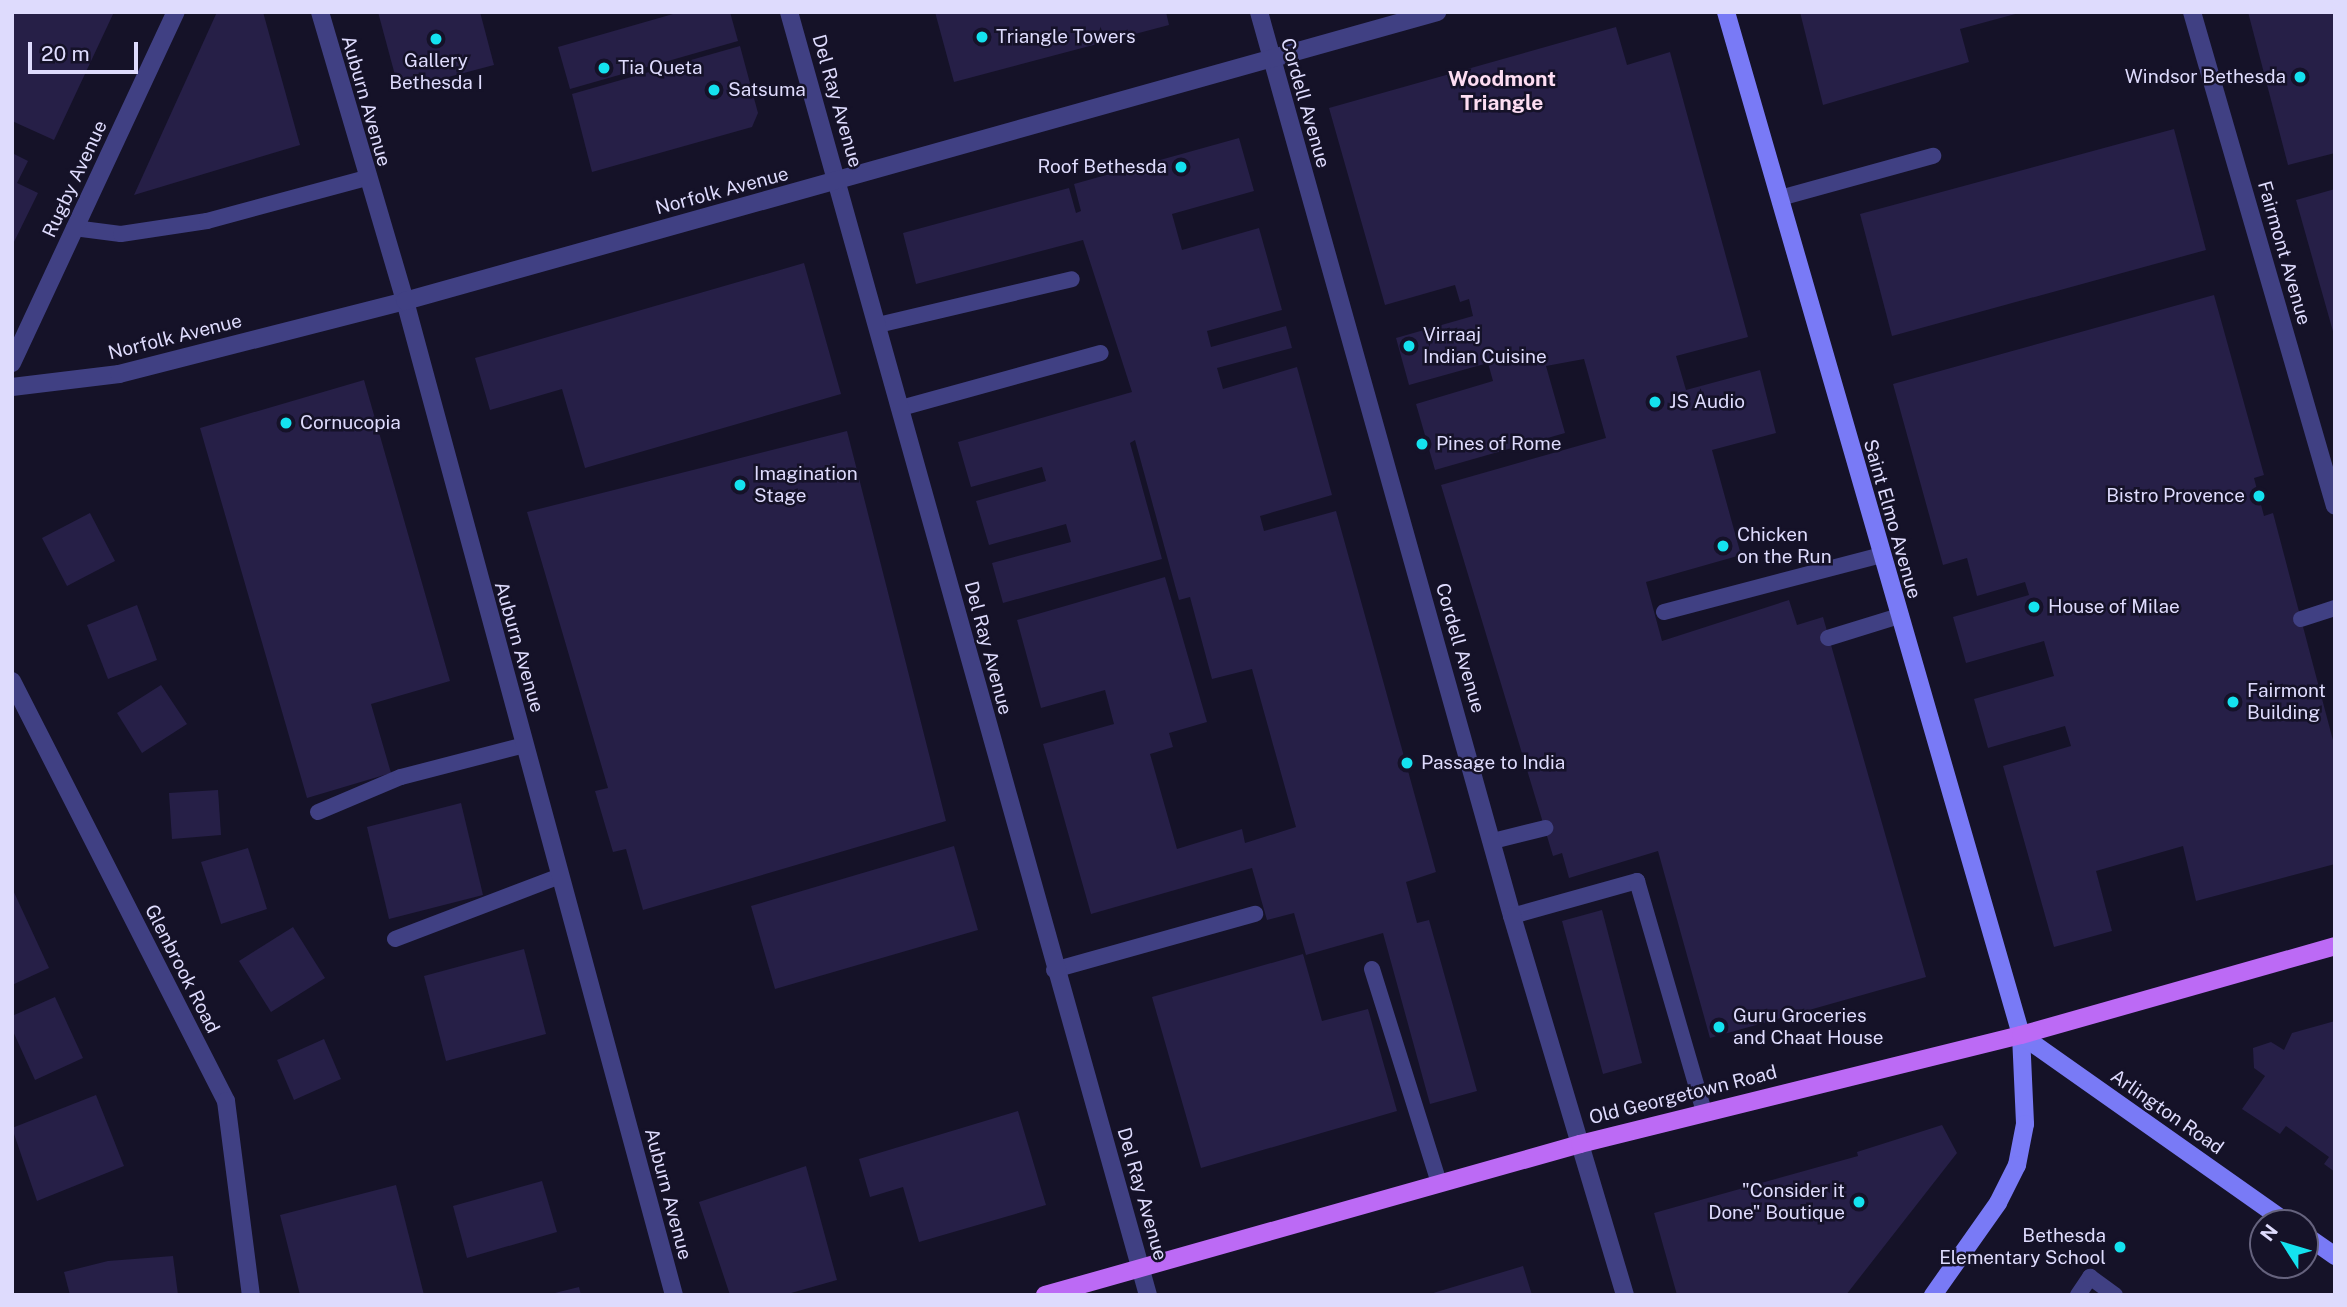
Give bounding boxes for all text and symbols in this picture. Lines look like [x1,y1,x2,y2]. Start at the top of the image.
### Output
place label: Triangle Towers [996,26,1136,48]
scale bar [32,28,142,72]
marker: Triangle Towers [974,29,990,45]
marker: Gallery Bethesda I [428,31,444,47]
street label: Del Ray Avenue [807,32,867,170]
street label: Auburn Avenue [336,33,396,169]
street label: Cordell Avenue [1276,35,1334,171]
text: 20 m [41,41,90,66]
place label: Gallery Bethesda I [389,50,483,94]
place label: Tia Queta [618,57,702,79]
marker: Tia Queta [596,60,612,76]
district label: Woodmont Triangle [1448,66,1556,116]
place label: Windsor Bethesda [2125,66,2286,88]
marker: Windsor Bethesda [2292,69,2308,85]
place label: Satsuma [728,79,806,101]
marker: Satsuma [706,82,722,98]
street label: Rugby Avenue [38,117,112,241]
place label: Roof Bethesda [1038,156,1167,178]
marker: Roof Bethesda [1173,159,1189,175]
street label: Norfolk Avenue [653,162,791,220]
street label: Fairmont Avenue [2253,178,2315,328]
street label: Norfolk Avenue [106,309,244,365]
place label: Virraaj Indian Cuisine [1423,324,1547,368]
marker: Virraaj Indian Cuisine [1401,338,1417,354]
place label: JS Audio [1669,391,1745,413]
marker: JS Audio [1647,394,1663,410]
place label: Cornucopia [300,412,401,434]
marker: Cornucopia [278,415,294,431]
place label: Pines of Rome [1436,433,1562,455]
marker: Pines of Rome [1414,436,1430,452]
street label: Saint Elmo Avenue [1858,437,1926,601]
place label: Imagination Stage [754,463,858,507]
marker: Imagination Stage [732,477,748,493]
place label: Bistro Provence [2106,485,2245,507]
marker: Bistro Provence [2251,488,2267,504]
place label: Chicken on the Run [1737,524,1832,568]
marker: Chicken on the Run [1715,538,1731,554]
street label: Auburn Avenue [489,579,549,715]
street label: Del Ray Avenue [959,579,1017,717]
street label: Cordell Avenue [1431,580,1489,716]
place label: House of Milae [2048,596,2180,618]
marker: House of Milae [2026,599,2042,615]
place label: Fairmont Building [2247,680,2326,724]
marker: Fairmont Building [2225,694,2241,710]
place label: Passage to India [1421,752,1565,774]
marker: Passage to India [1399,755,1415,771]
street label: Glenbrook Road [140,901,224,1037]
place label: Guru Groceries and Chaat House [1733,1005,1884,1049]
marker: Guru Groceries and Chaat House [1711,1019,1727,1035]
street label: Old Georgetown Road [1587,1061,1779,1129]
street label: Arlington Road [2106,1065,2228,1159]
street label: Del Ray Avenue [1112,1125,1172,1263]
street label: Auburn Avenue [639,1126,697,1262]
place label: "Consider it Done" Boutique [1708,1180,1845,1224]
marker: "Consider it Done" Boutique [1851,1194,1867,1210]
north arrow [2249,1209,2319,1279]
text: N [2256,1220,2282,1245]
place label: Bethesda Elementary School [1939,1225,2106,1269]
marker: Bethesda Elementary School [2112,1239,2128,1255]

